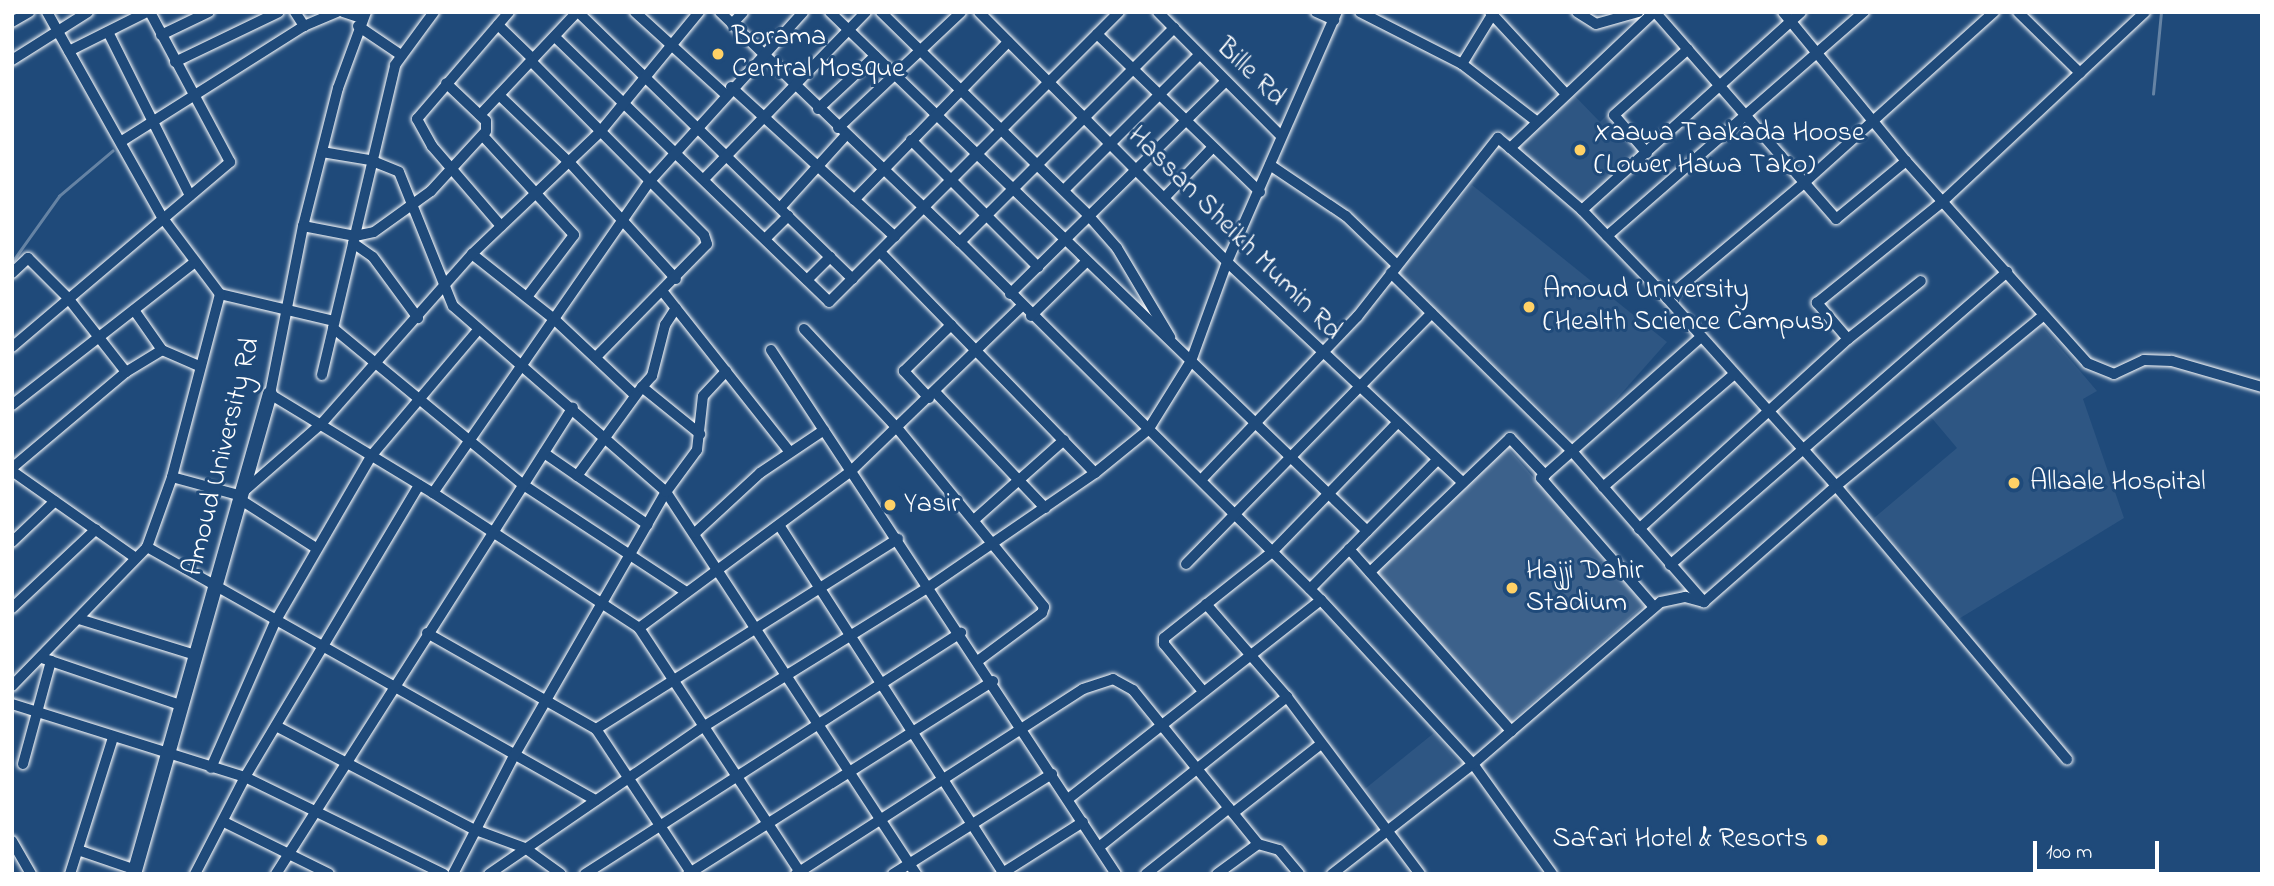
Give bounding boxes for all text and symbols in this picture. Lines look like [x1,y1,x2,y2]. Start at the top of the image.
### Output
place label: Borama Central Mosque [732,21,905,87]
street label: Bille Rd [1208,32,1292,114]
marker: Borama Central Mosque [710,46,726,62]
place label: Xaawa Taakada Hoose (Lower Hawa Tako) [1594,117,1865,183]
street label: Hassan Sheikh Mumin Rd [1120,120,1348,348]
marker: Xaawa Taakada Hoose (Lower Hawa Tako) [1572,142,1588,158]
place label: Amoud University (Health Science Campus) [1543,274,1833,340]
marker: Amoud University (Health Science Campus) [1521,299,1537,315]
street label: Amoud University Rd [177,335,269,579]
place label: Allaale Hospital [2030,466,2206,500]
marker: Allaale Hospital [2004,473,2024,493]
place label: Yasir [904,488,960,522]
marker: Yasir [882,497,898,513]
place label: Hajji Dahir Stadium [1526,555,1643,621]
marker: Hajji Dahir Stadium [1504,580,1520,596]
place label: Safari Hotel & Resorts [1553,823,1808,857]
scale bar [2036,826,2162,870]
marker: Safari Hotel & Resorts [1814,832,1830,848]
text: 100 m [2046,838,2092,868]

